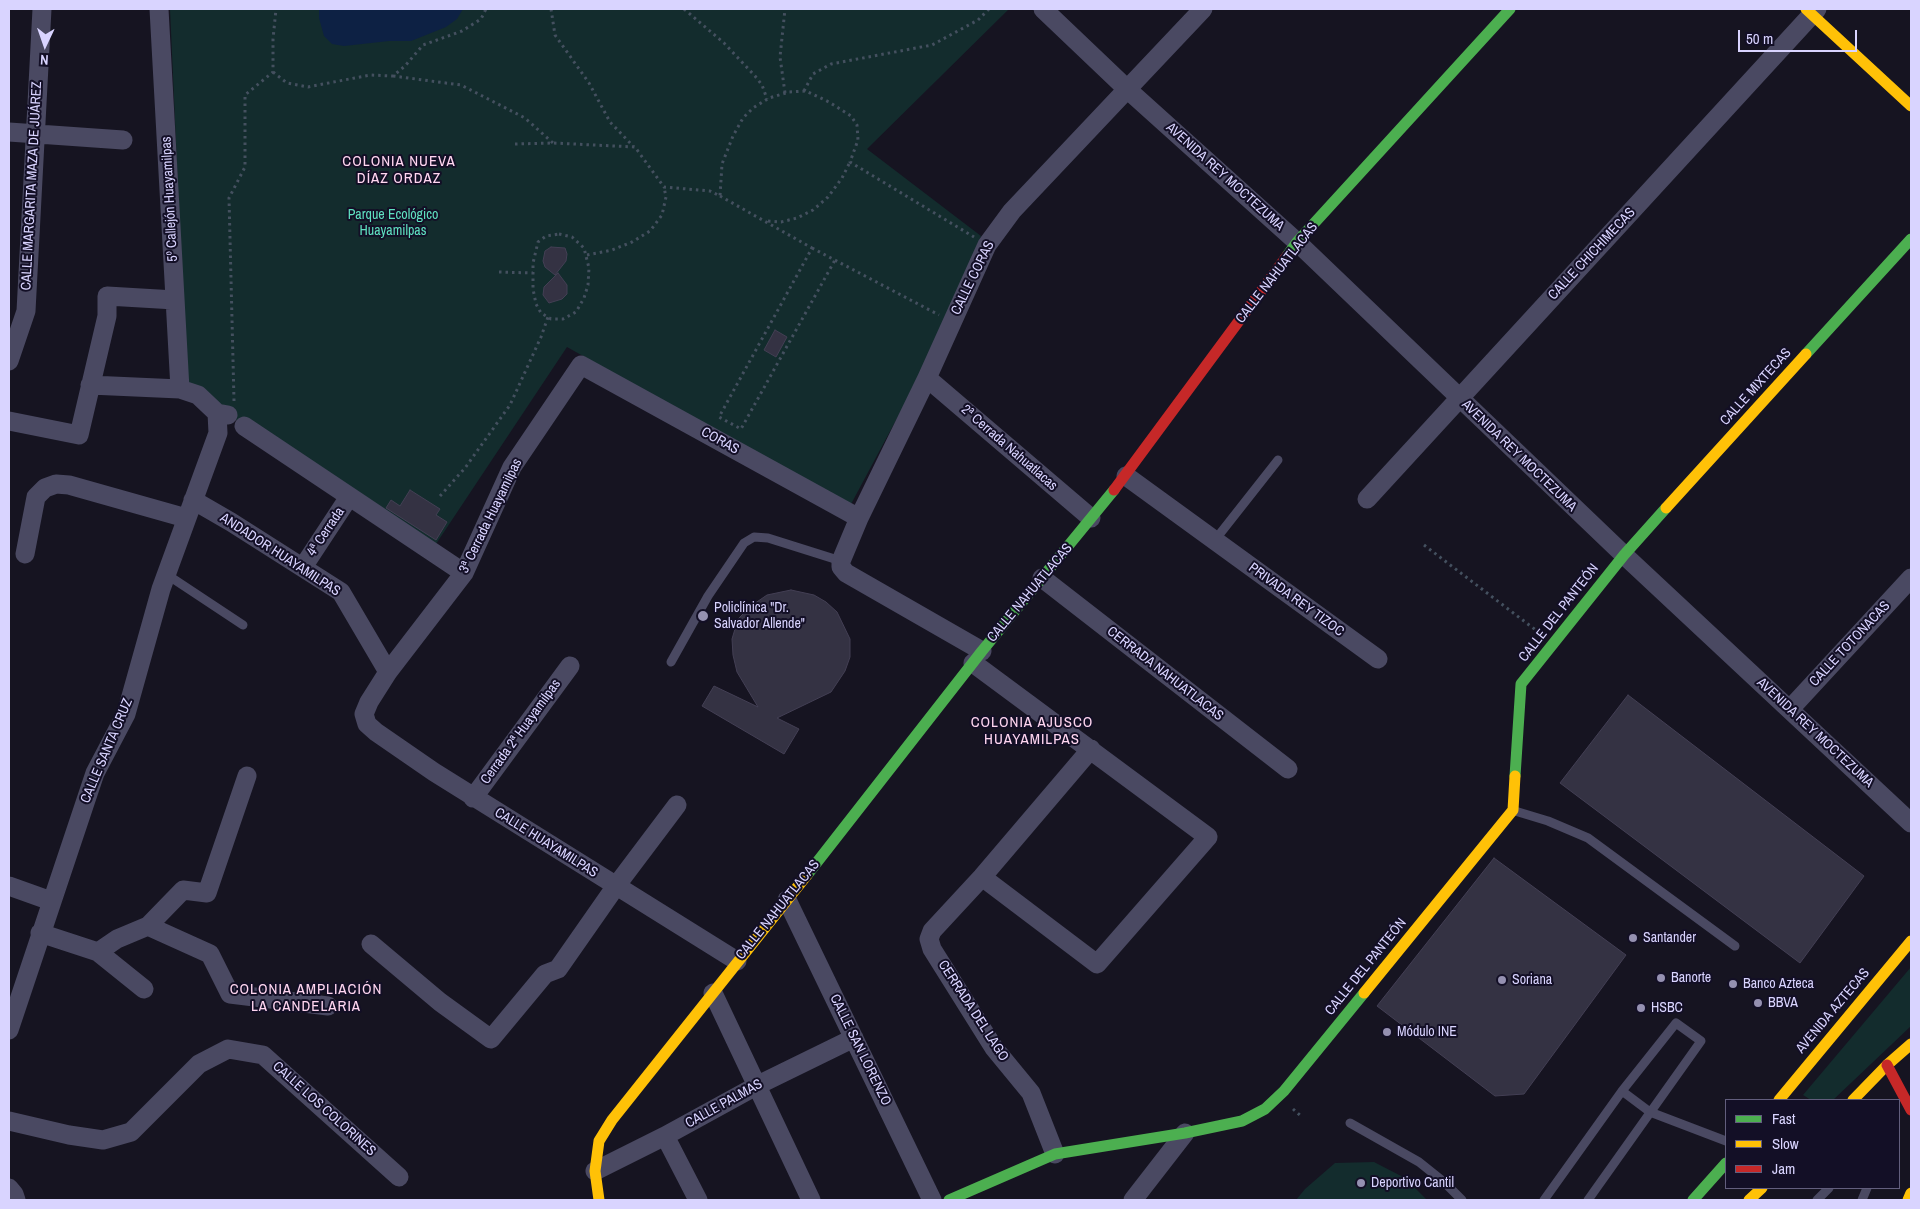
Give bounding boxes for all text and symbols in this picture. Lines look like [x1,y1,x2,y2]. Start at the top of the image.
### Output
north arrow [20,20,70,70]
scale bar [1740,20,1859,52]
text: 50 m [1746,28,1773,49]
text: N [40,51,49,69]
street label: CALLE MARGARITA MAZA DE JUÁREZ [18,81,46,291]
street label: AVENIDA REY MOCTEZUMA [1162,119,1288,235]
street label: 5º Callejón Huayamilpas [158,136,182,262]
district label: COLONIA NUEVA DÍAZ ORDAZ [341,153,457,188]
street label: CALLE CHICHIMECAS [1545,204,1639,304]
park label: Parque Ecológico Huayamilpas [348,207,438,240]
street label: CALLE NAHUATLACAS [1232,219,1322,327]
street label: CALLE CORAS [948,238,998,318]
street label: CALLE MIXTECAS [1717,345,1795,429]
street label: AVENIDA REY MOCTEZUMA [1458,397,1580,515]
street label: 2ª Cerrada Nahuatlacas [957,402,1061,494]
street label: CORAS [698,424,742,458]
street label: 3ª Cerrada Huayamilpas [456,456,526,576]
street label: 4ª Cerrada [304,504,348,560]
street label: ANDADOR HUAYAMILPAS [217,510,343,600]
street label: CALLE NAHUATLACAS [984,540,1076,646]
street label: PRIVADA REY TIZOC [1245,560,1347,640]
street label: CALLE DEL PANTEÓN [1516,561,1602,665]
street label: CALLE TOTONACAS [1806,598,1894,690]
place label: Policlínica "Dr. Salvador Allende" [714,600,805,632]
marker: Policlínica "Dr. Salvador Allende" [696,609,710,623]
street label: CERRADA NAHUATLACAS [1103,623,1227,725]
street label: AVENIDA REY MOCTEZUMA [1753,675,1877,791]
street label: Cerrada 2ª Huayamilpas [477,676,565,788]
street label: CALLE SANTA CRUZ [77,696,137,806]
district label: COLONIA AJUSCO HUAYAMILPAS [969,714,1095,749]
street label: CALLE HUAYAMILPAS [491,804,601,882]
street label: CALLE NAHUATLACAS [733,857,823,963]
street label: CALLE DEL PANTEÓN [1322,915,1410,1019]
place label: Santander [1643,930,1696,946]
marker: Santander [1627,932,1639,944]
street label: CERRADA DEL LAGO [934,957,1012,1065]
street label: AVENIDA AZTECAS [1793,965,1873,1057]
place label: Banorte [1671,970,1711,986]
place label: Soriana [1512,972,1552,988]
marker: Banorte [1655,972,1667,984]
marker: Soriana [1496,974,1508,986]
place label: Banco Azteca [1743,976,1814,992]
marker: Banco Azteca [1727,978,1739,990]
district label: COLONIA AMPLIACIÓN LA CANDELARIA [227,981,385,1016]
street label: CALLE SAN LORENZO [826,992,894,1108]
place label: BBVA [1768,995,1798,1011]
marker: BBVA [1752,997,1764,1009]
place label: HSBC [1651,1000,1683,1016]
marker: HSBC [1635,1002,1647,1014]
place label: Módulo INE [1397,1024,1457,1040]
marker: Módulo INE [1381,1026,1393,1038]
street label: CALLE LOS COLORINES [269,1058,379,1160]
street label: CALLE PALMAS [683,1076,765,1132]
legend [1725,1099,1900,1189]
text: Fast [1772,1108,1795,1129]
text: Slow [1772,1133,1799,1154]
text: Jam [1772,1158,1795,1179]
place label: Deportivo Cantil [1371,1175,1454,1191]
marker: Deportivo Cantil [1355,1177,1367,1189]

